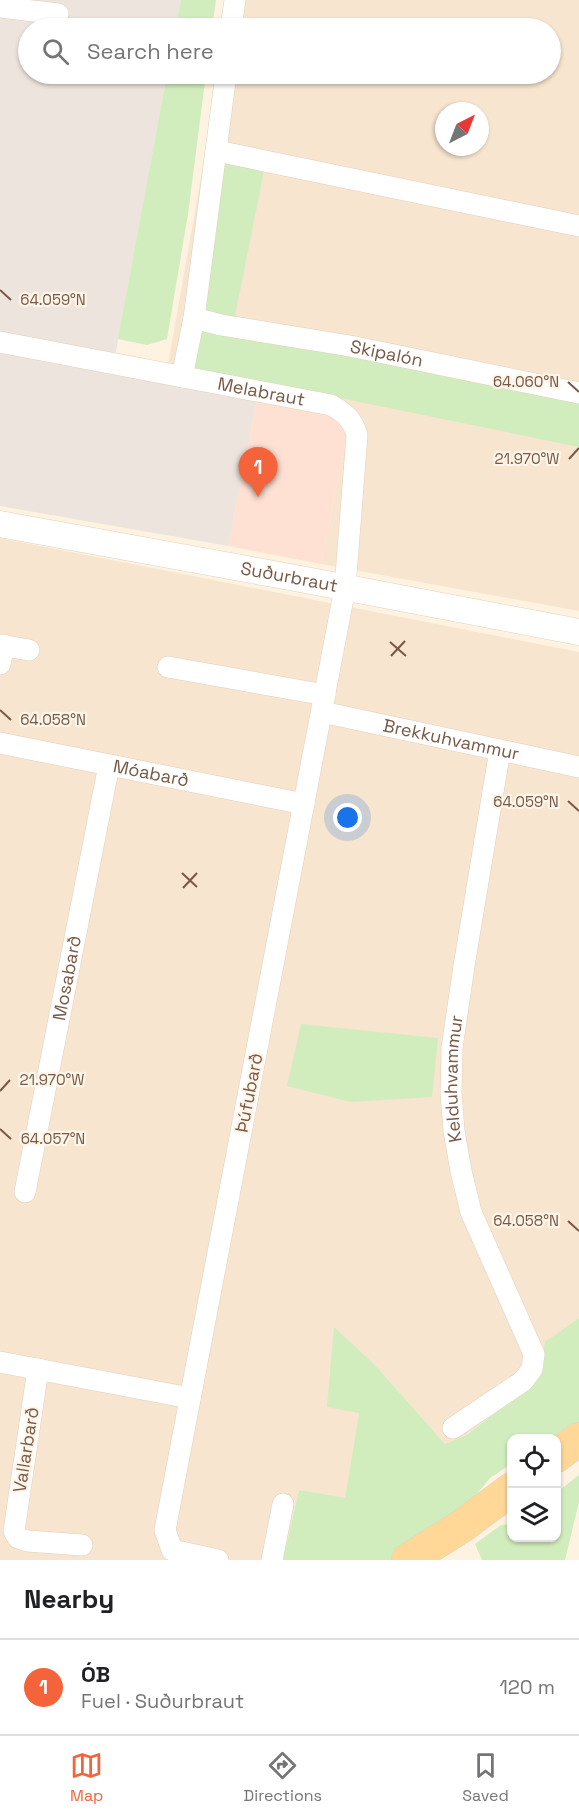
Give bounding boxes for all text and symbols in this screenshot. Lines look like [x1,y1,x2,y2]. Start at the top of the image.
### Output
search box [18,18,561,84]
icon: search [39,35,72,68]
text: Search here [87,37,214,65]
north arrow [435,102,489,156]
text: 64.059°N [20,290,86,309]
street label: Skipalón [348,334,425,372]
street label: Melabraut [216,372,307,411]
text: 64.060°N [493,372,559,391]
pin: 1 [238,448,278,497]
text: 21.970°W [495,449,559,468]
street label: Suðurbraut [239,556,340,597]
text: 64.058°N [20,710,86,729]
street label: Brekkuhvammur [381,713,522,765]
street label: Móabarð [111,754,191,792]
text: 64.059°N [493,792,559,811]
your location [333,803,362,832]
street label: Mosabarð [47,934,86,1022]
street label: Kelduhvammur [439,1013,468,1144]
street label: Þúfubarð [230,1051,267,1135]
text: 21.970°W [20,1070,84,1089]
text: 64.057°N [21,1129,85,1148]
text: 64.058°N [493,1211,559,1230]
street label: Vallarbarð [7,1406,44,1494]
map controls [507,1434,561,1542]
button: locate [507,1434,561,1488]
button: layers [507,1488,561,1542]
text: Nearby [24,1582,114,1616]
text: ÓB [81,1660,110,1688]
text: 1 [39,1674,48,1700]
text: 120 m [499,1674,555,1700]
text: Fuel · Suðurbraut [81,1688,244,1714]
tab: Map [70,1749,103,1806]
tab: Directions [244,1749,322,1806]
tab: Saved [462,1749,509,1806]

